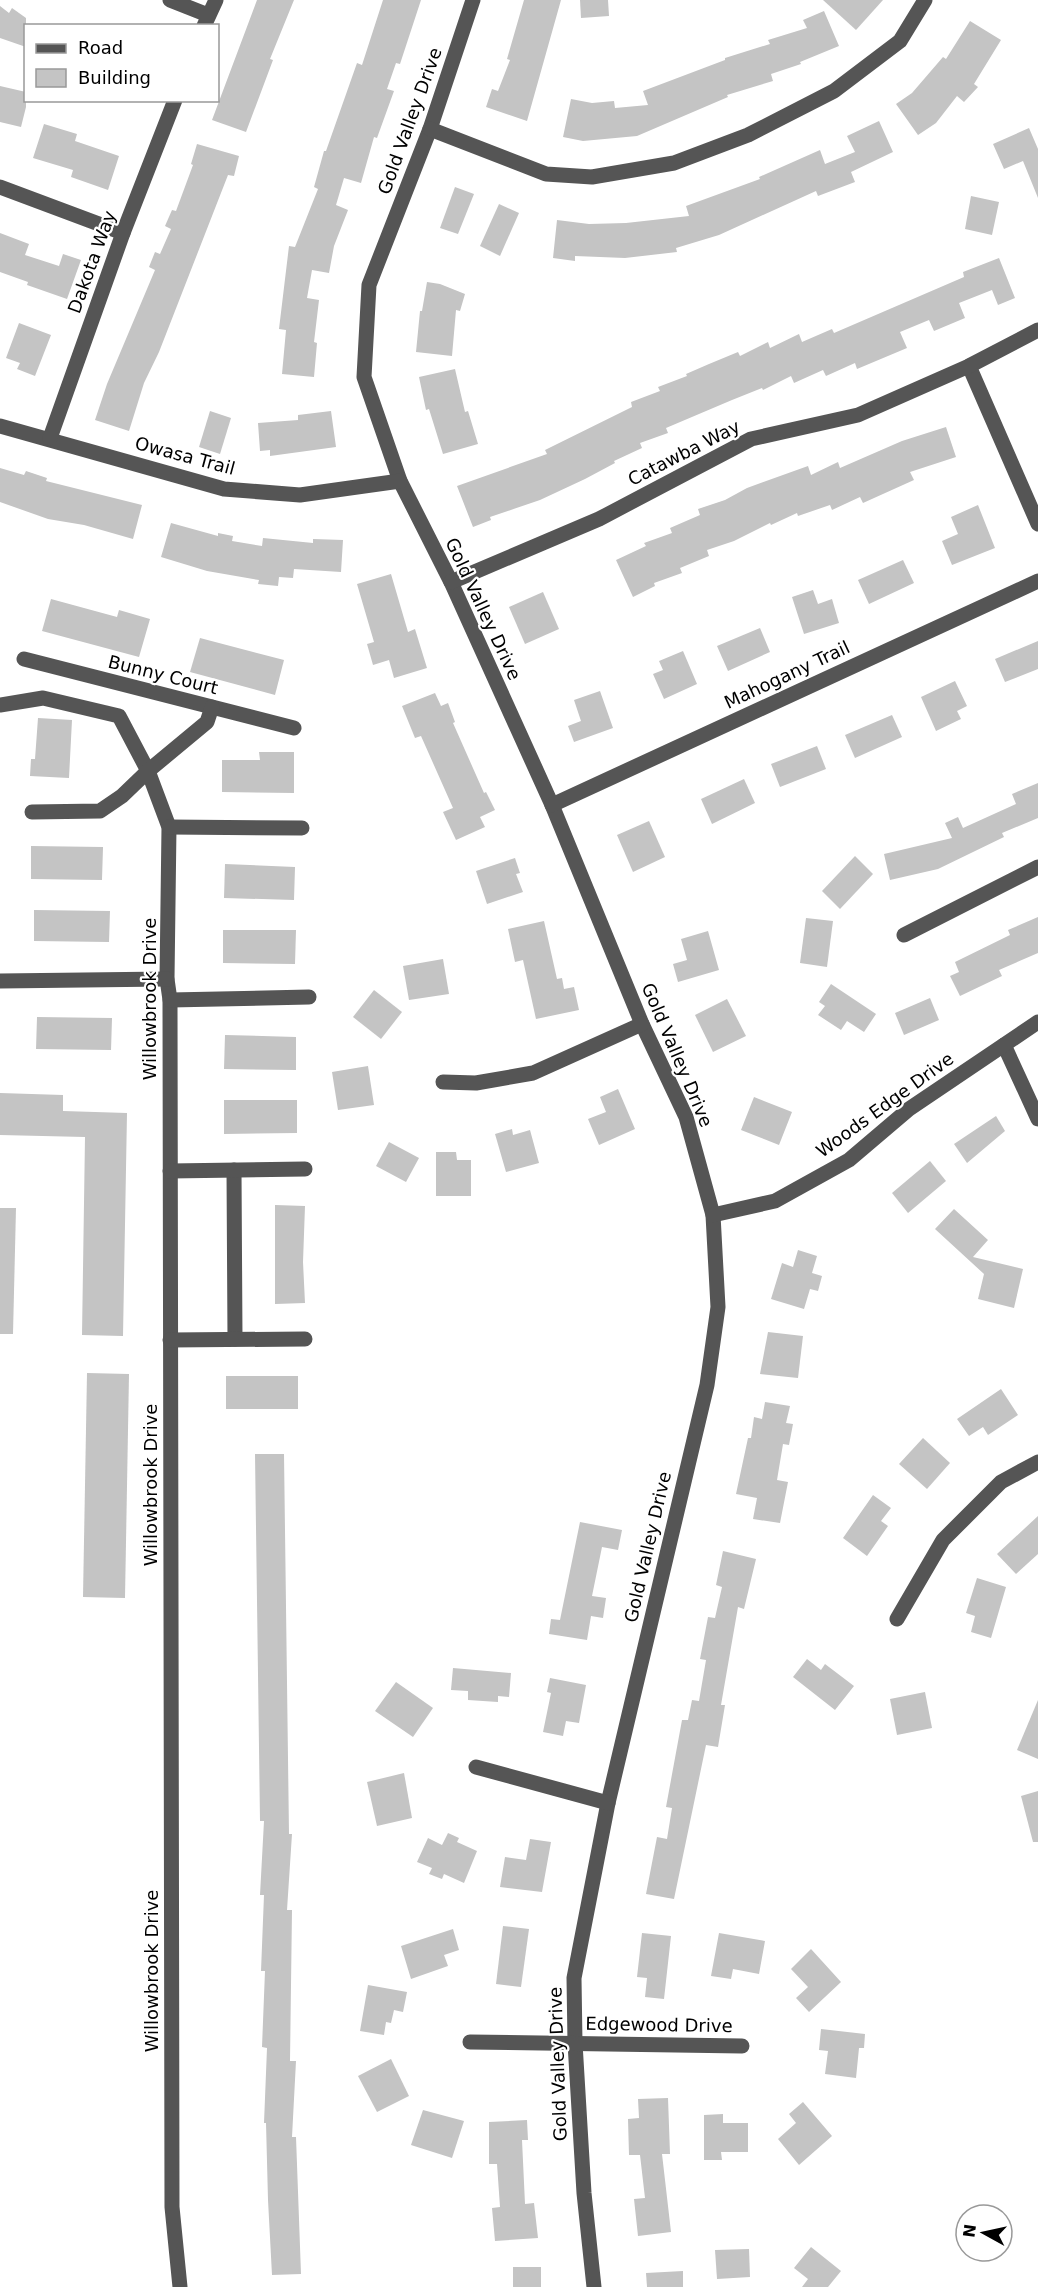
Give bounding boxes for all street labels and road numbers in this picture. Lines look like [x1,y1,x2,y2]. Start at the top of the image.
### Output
street label: Gold Valley Drive [373,45,446,197]
street label: Dakota Way [63,207,120,316]
street label: Catawba Way [624,415,744,490]
street label: Owasa Trail [133,432,238,479]
street label: Gold Valley Drive [441,534,526,683]
street label: Mahogany Trail [721,636,853,713]
street label: Bunny Court [106,651,220,698]
street label: Willowbrook Drive [139,918,160,1080]
street label: Gold Valley Drive [638,980,717,1130]
street label: Woods Edge Drive [812,1048,957,1161]
street label: Willowbrook Drive [140,1404,161,1566]
street label: Gold Valley Drive [620,1469,675,1625]
street label: Willowbrook Drive [141,1890,162,2052]
street label: Gold Valley Drive [544,1986,571,2142]
street label: Edgewood Drive [585,2013,733,2036]

